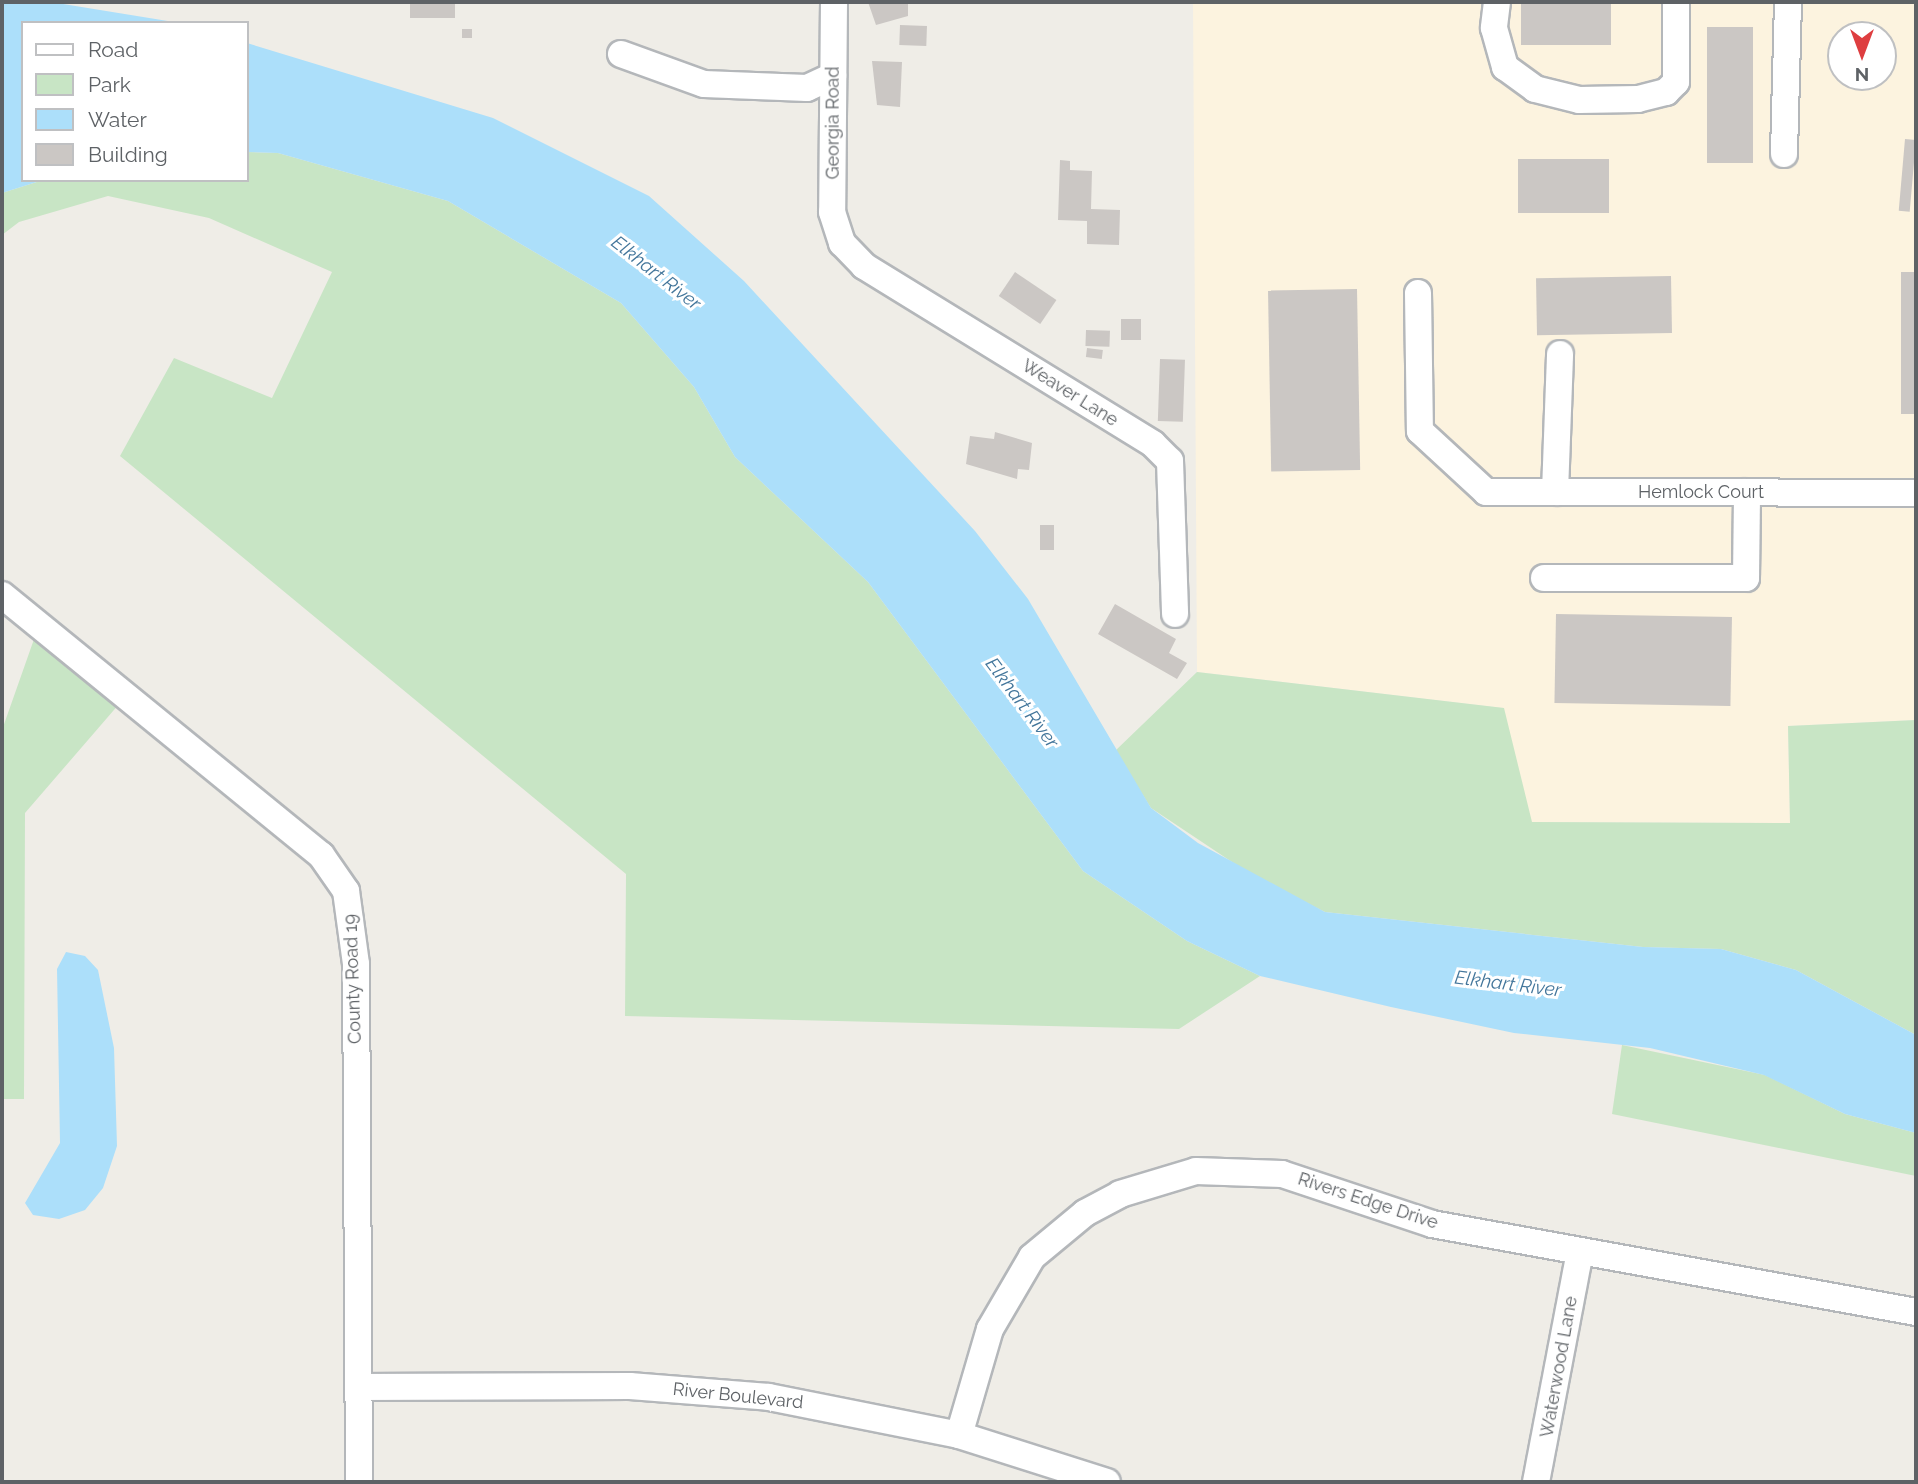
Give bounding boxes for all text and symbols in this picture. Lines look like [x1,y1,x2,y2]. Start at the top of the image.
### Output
legend [21,21,248,182]
north arrow [1827,21,1897,91]
text: Road [88,37,138,62]
text: N [1855,64,1869,86]
street label: Georgia Road [822,67,844,179]
text: Park [88,72,131,97]
text: Water [88,107,147,132]
text: Building [88,142,168,167]
water label: Elkhart River [607,231,705,315]
street label: Weaver Lane [1018,355,1122,431]
street label: Hemlock Court [1638,481,1764,503]
water label: Elkhart River [981,653,1063,753]
street label: County Road 19 [340,913,366,1045]
water label: Elkhart River [1453,966,1563,1002]
street label: Rivers Edge Drive [1295,1168,1441,1234]
street label: Waterwood Lane [1536,1295,1582,1439]
street label: River Boulevard [672,1378,804,1414]

